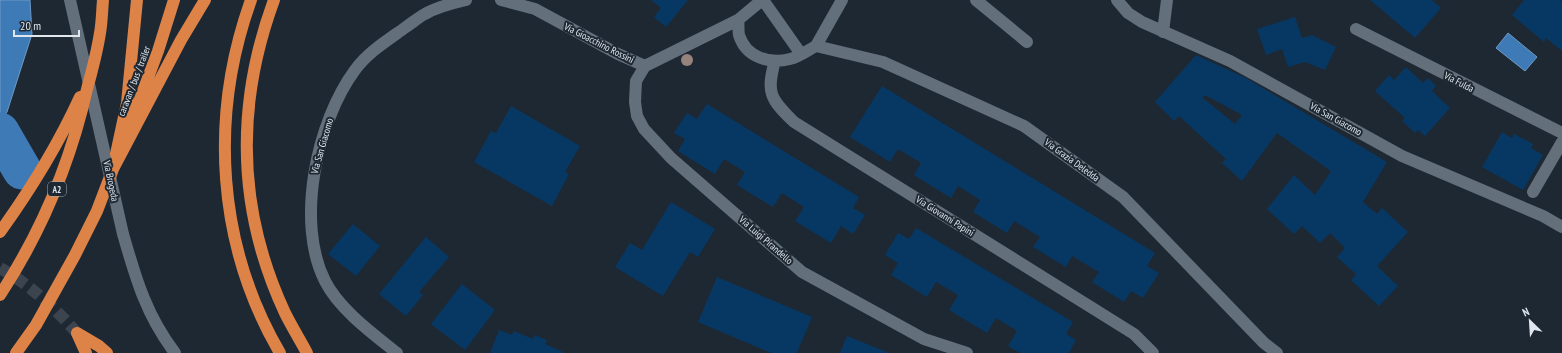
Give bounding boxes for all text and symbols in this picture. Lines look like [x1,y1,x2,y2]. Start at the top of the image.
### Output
scale bar [14,12,79,38]
text: 20 m [20,18,41,33]
street label: Via Gioacchino Rossini [561,19,636,66]
street label: caravan / bus / trailer [115,44,153,118]
street label: Via Fulda [1441,68,1476,95]
street label: Via San Giacomo [1307,99,1364,139]
street label: Via San Giacomo [308,117,336,176]
street label: Via Grazia Deledda [1041,135,1102,184]
street label: Via Brogeda [100,158,122,203]
road number: A2 [48,182,66,196]
street label: Via Giovanni Papini [913,192,977,239]
street label: Via Luigi Pirandello [736,212,796,267]
north arrow [1510,301,1550,341]
text: N [1520,304,1531,320]

